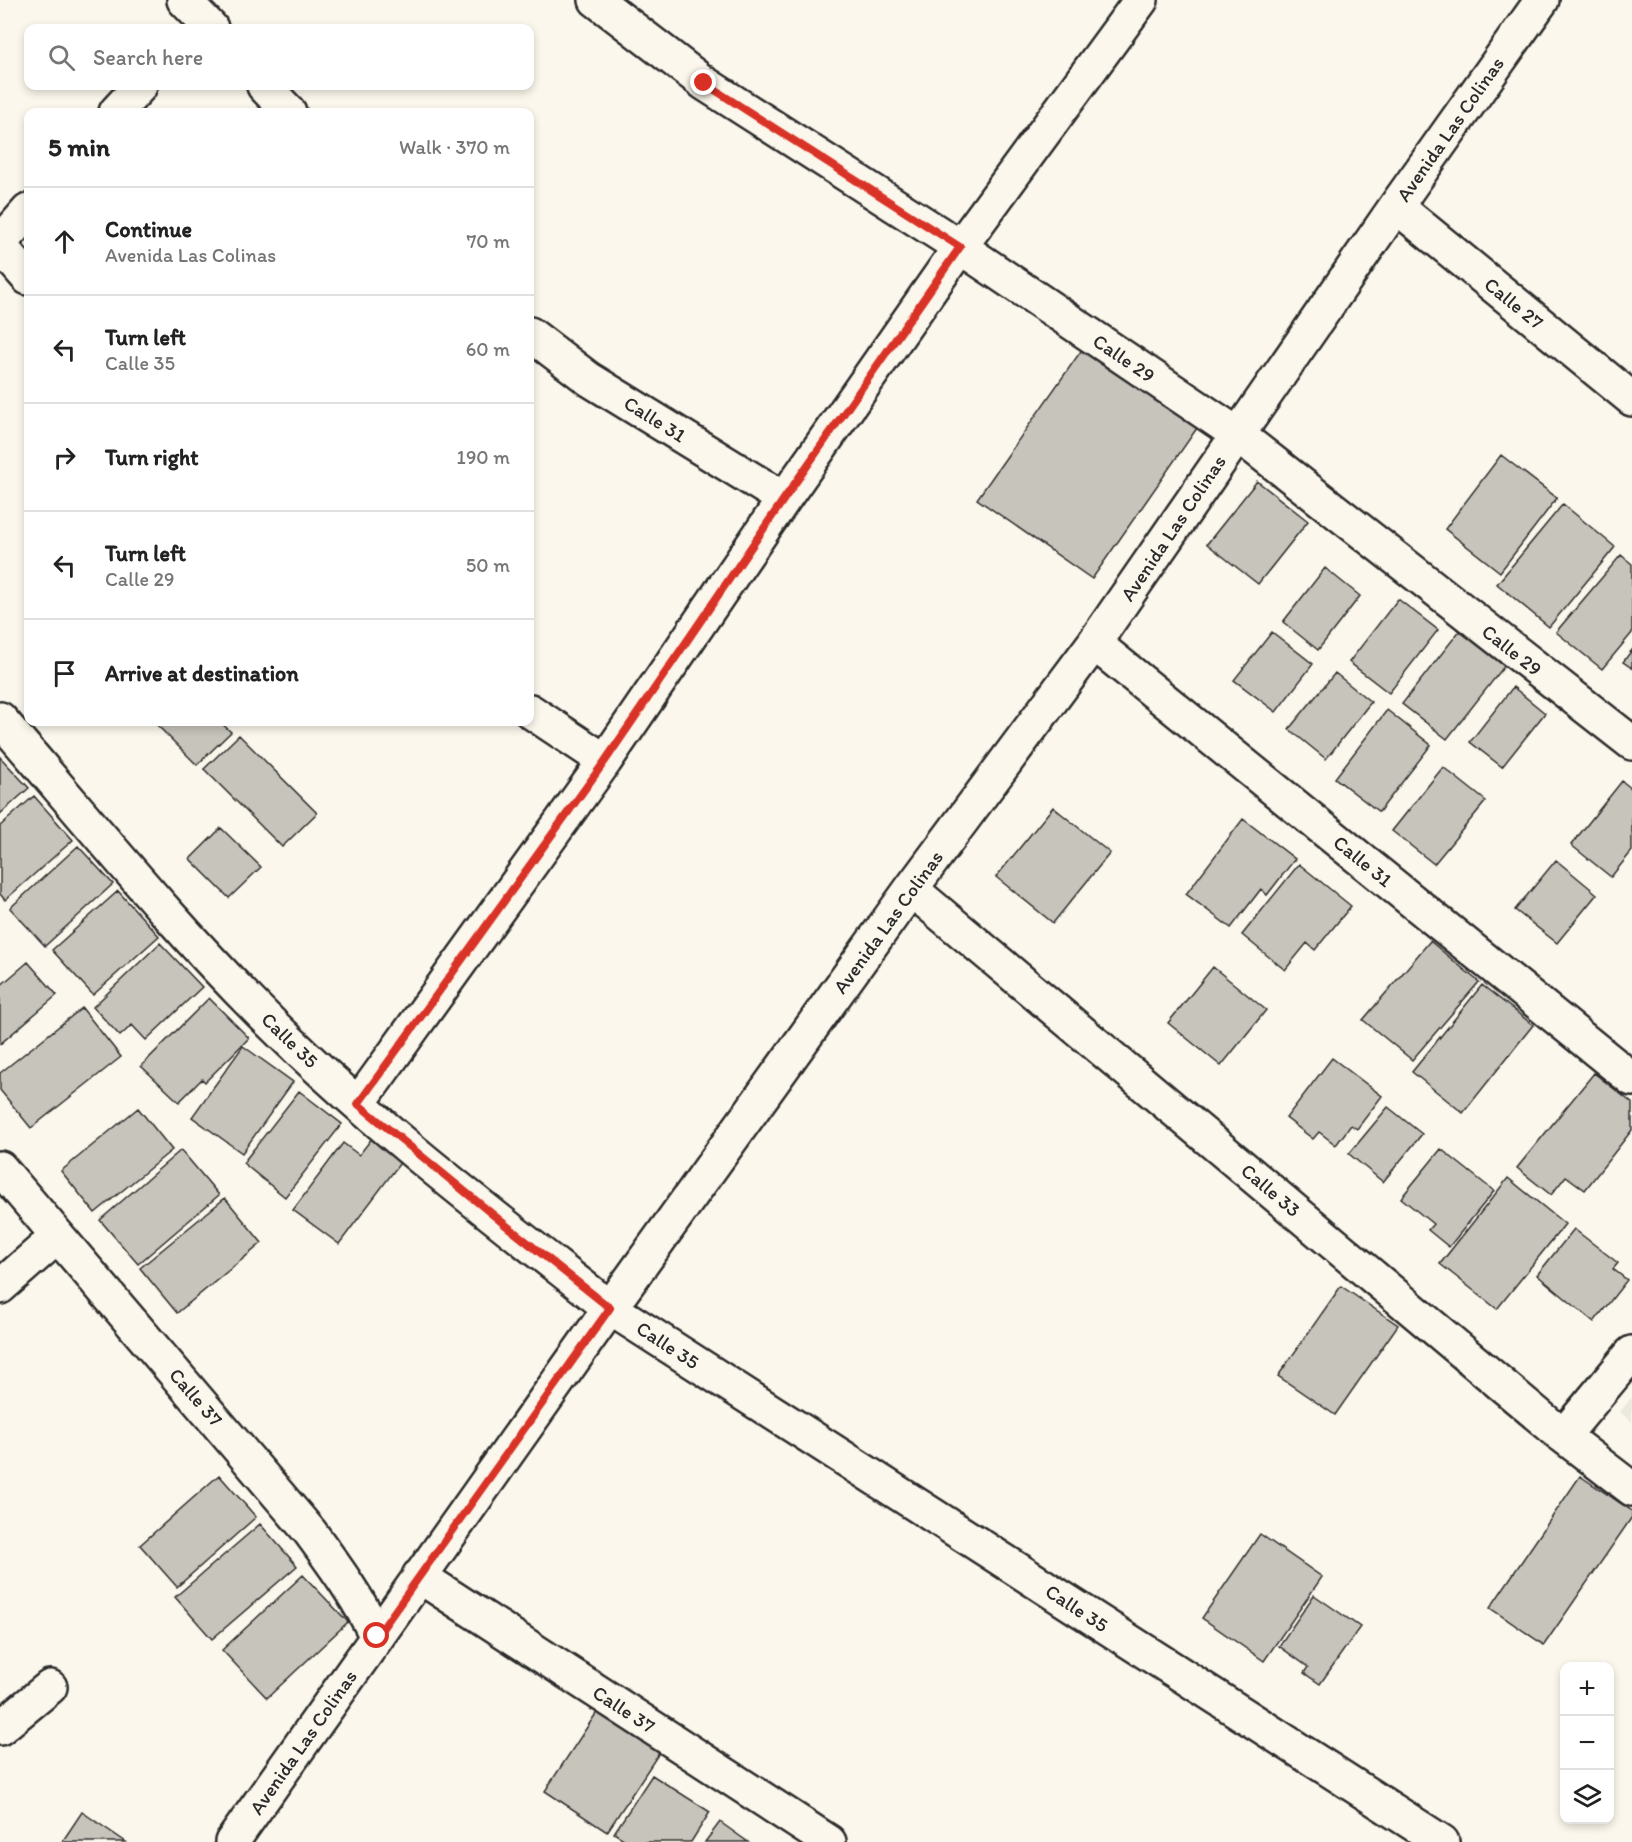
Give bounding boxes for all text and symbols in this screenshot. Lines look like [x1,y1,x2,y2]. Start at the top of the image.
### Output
search box [24,24,534,90]
icon: search [45,41,78,74]
text: Search here [93,44,203,71]
street label: Avenida Las Colinas [1391,52,1509,206]
route end [690,69,716,95]
text: 5 min [48,131,110,163]
text: Walk · 370 m [399,135,510,159]
text: Continue [105,216,192,243]
icon: ahead [48,225,81,258]
text: 70 m [466,229,510,253]
text: Avenida Las Colinas [105,243,276,267]
street label: Calle 27 [1480,272,1548,334]
text: Turn left [105,324,186,351]
street label: Calle 29 [1088,329,1160,387]
icon: left [48,333,81,366]
text: 60 m [466,337,510,361]
text: Calle 35 [105,351,175,375]
street label: Calle 31 [619,391,691,447]
icon: right [48,441,81,474]
text: Turn right [105,444,199,471]
text: 190 m [457,445,510,469]
street label: Avenida Las Colinas [1115,450,1231,606]
text: Turn left [105,540,186,567]
icon: left [48,549,81,582]
text: 50 m [466,553,510,577]
text: Calle 29 [105,567,175,591]
street label: Calle 29 [1477,619,1547,681]
icon: arrive [48,657,81,690]
text: Arrive at destination [105,660,299,687]
street label: Calle 31 [1329,830,1397,892]
street label: Avenida Las Colinas [828,846,948,998]
street label: Calle 35 [256,1007,324,1073]
street label: Calle 33 [1236,1158,1306,1222]
street label: Calle 35 [632,1316,704,1374]
street label: Calle 37 [164,1363,228,1431]
street label: Calle 35 [1041,1579,1113,1637]
route start [363,1622,389,1648]
map controls [1560,1662,1614,1824]
button: + [1560,1662,1614,1716]
street label: Avenida Las Colinas [244,1665,362,1819]
street label: Calle 37 [588,1680,660,1738]
button: − [1560,1716,1614,1770]
button: layers [1560,1770,1614,1824]

